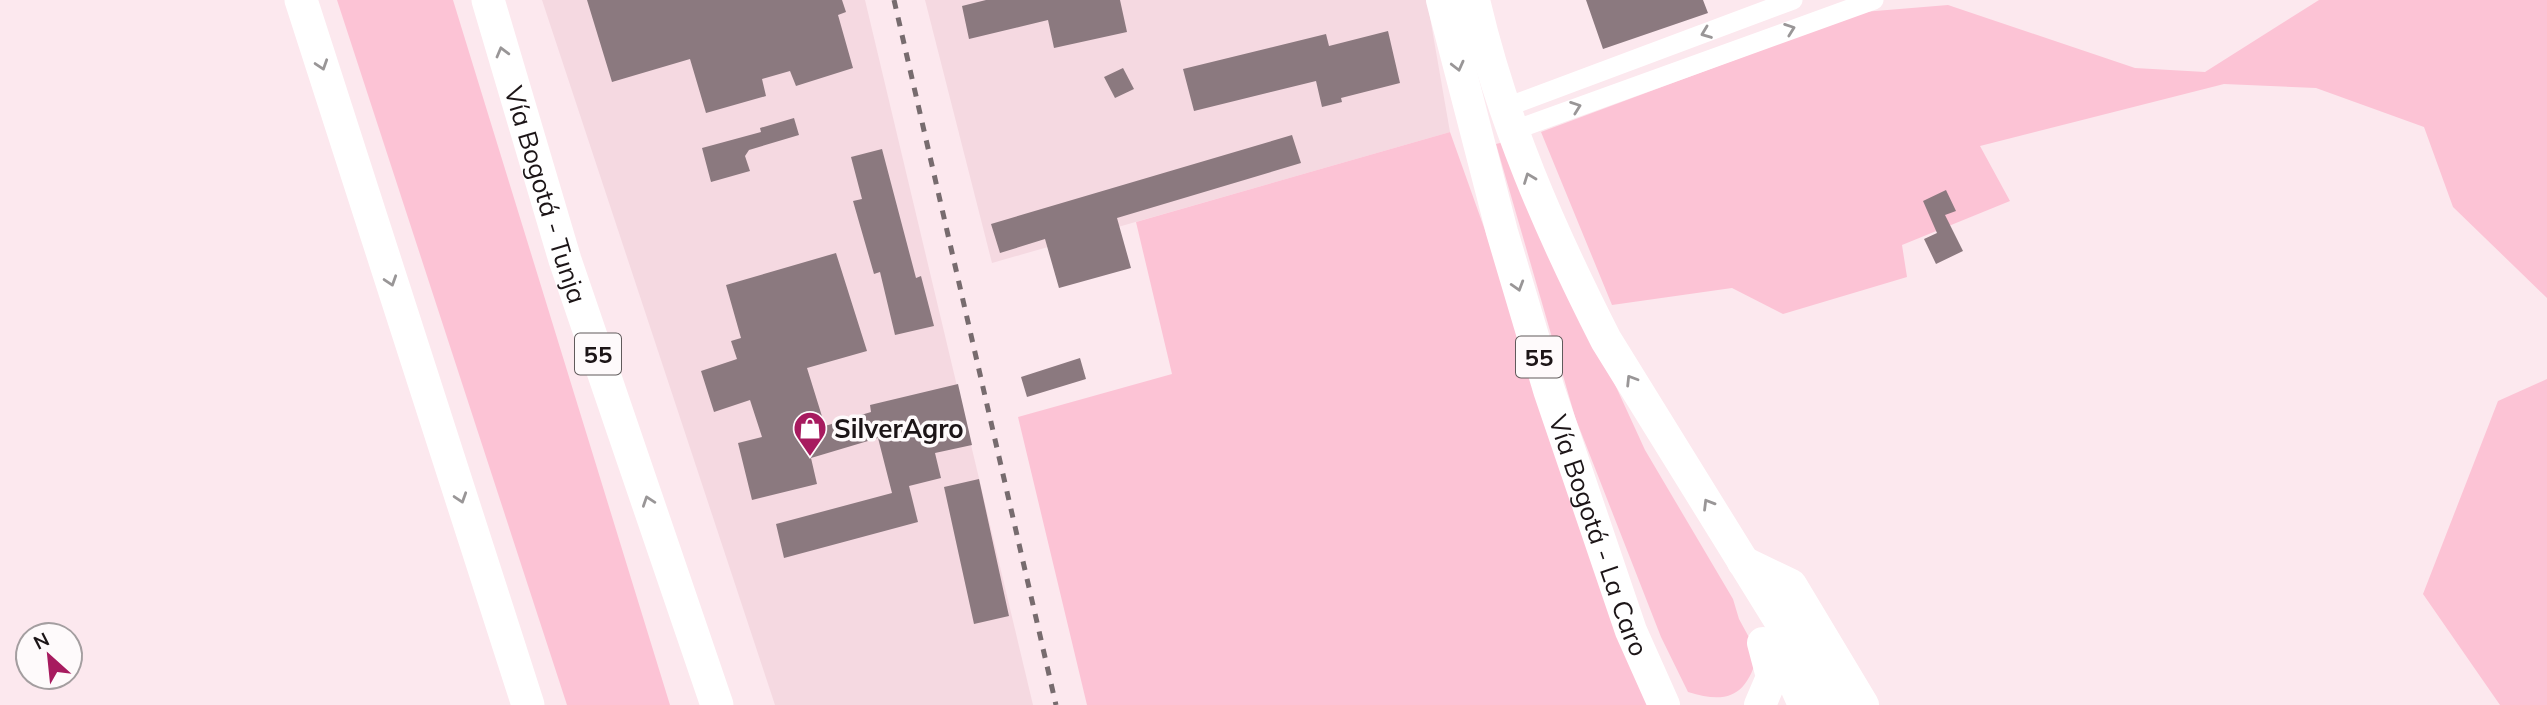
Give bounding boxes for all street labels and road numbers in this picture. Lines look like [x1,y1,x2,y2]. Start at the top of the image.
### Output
street label: Vía Bogotá - Tunja [498,82,595,307]
road number: 55 [575,334,621,374]
road number: 55 [1516,336,1562,378]
street label: Vía Bogotá - La Caro [1542,410,1656,661]

